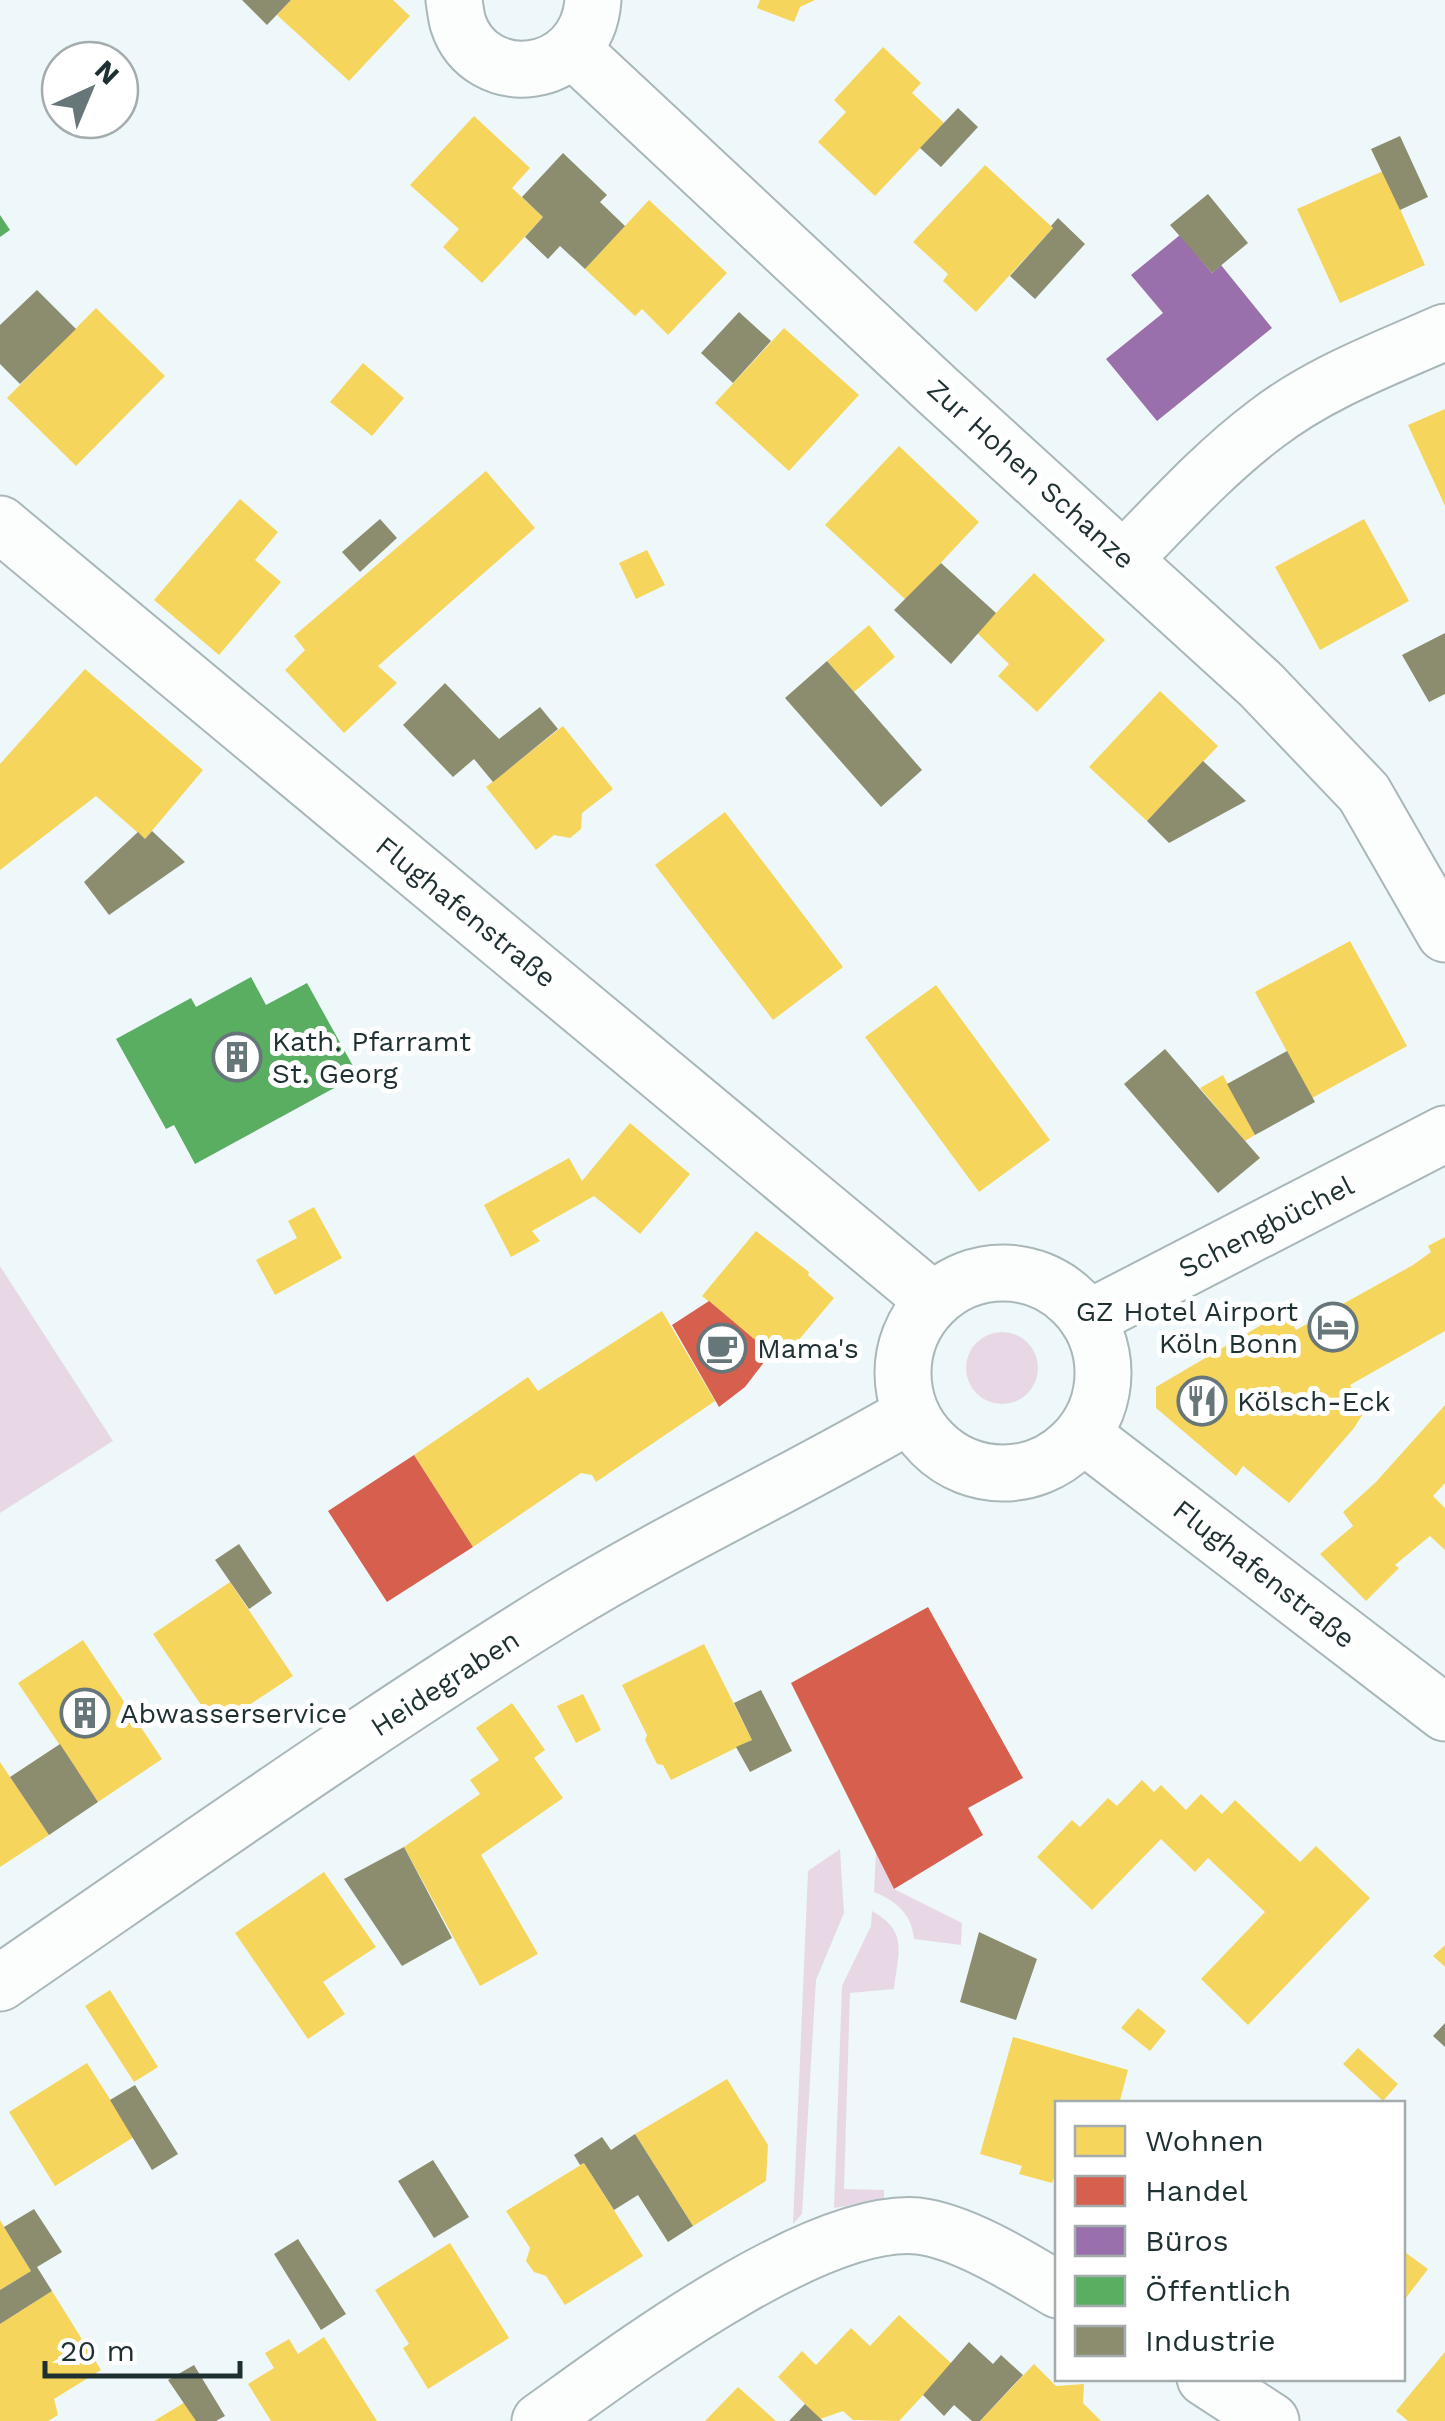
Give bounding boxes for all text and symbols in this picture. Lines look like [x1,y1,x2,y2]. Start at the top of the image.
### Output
north arrow [40,40,140,140]
text: N [88,53,126,91]
street label: Zur Hohen Schanze [921,372,1141,576]
street label: Flughafenstraße [369,829,563,995]
place label: Kath. Pfarramt St. Georg [272,1025,471,1090]
building icon: Kath. Pfarramt St. Georg [211,1031,263,1083]
street label: Schengbüchel [1173,1169,1359,1285]
place label: GZ Hotel Airport Köln Bonn [1076,1295,1298,1360]
hotel icon: GZ Hotel Airport Köln Bonn [1307,1301,1359,1353]
cafe icon: Mama's [696,1322,748,1374]
place label: Mama's [757,1332,859,1365]
restaurant icon: Kölsch-Eck [1176,1375,1228,1427]
place label: Kölsch-Eck [1237,1385,1391,1418]
street label: Flughafenstraße [1166,1493,1362,1655]
street label: Heidegraben [365,1623,525,1743]
building icon: Abwasserservice [59,1687,111,1739]
place label: Abwasserservice [120,1697,347,1730]
legend [1055,2101,1405,2381]
text: Wohnen [1145,2123,1264,2158]
text: Handel [1145,2173,1248,2208]
text: Büros [1145,2223,1229,2258]
text: Öffentlich [1145,2273,1291,2308]
scale bar [45,2316,240,2378]
text: Industrie [1145,2323,1276,2358]
text: 20 m [60,2333,135,2368]

